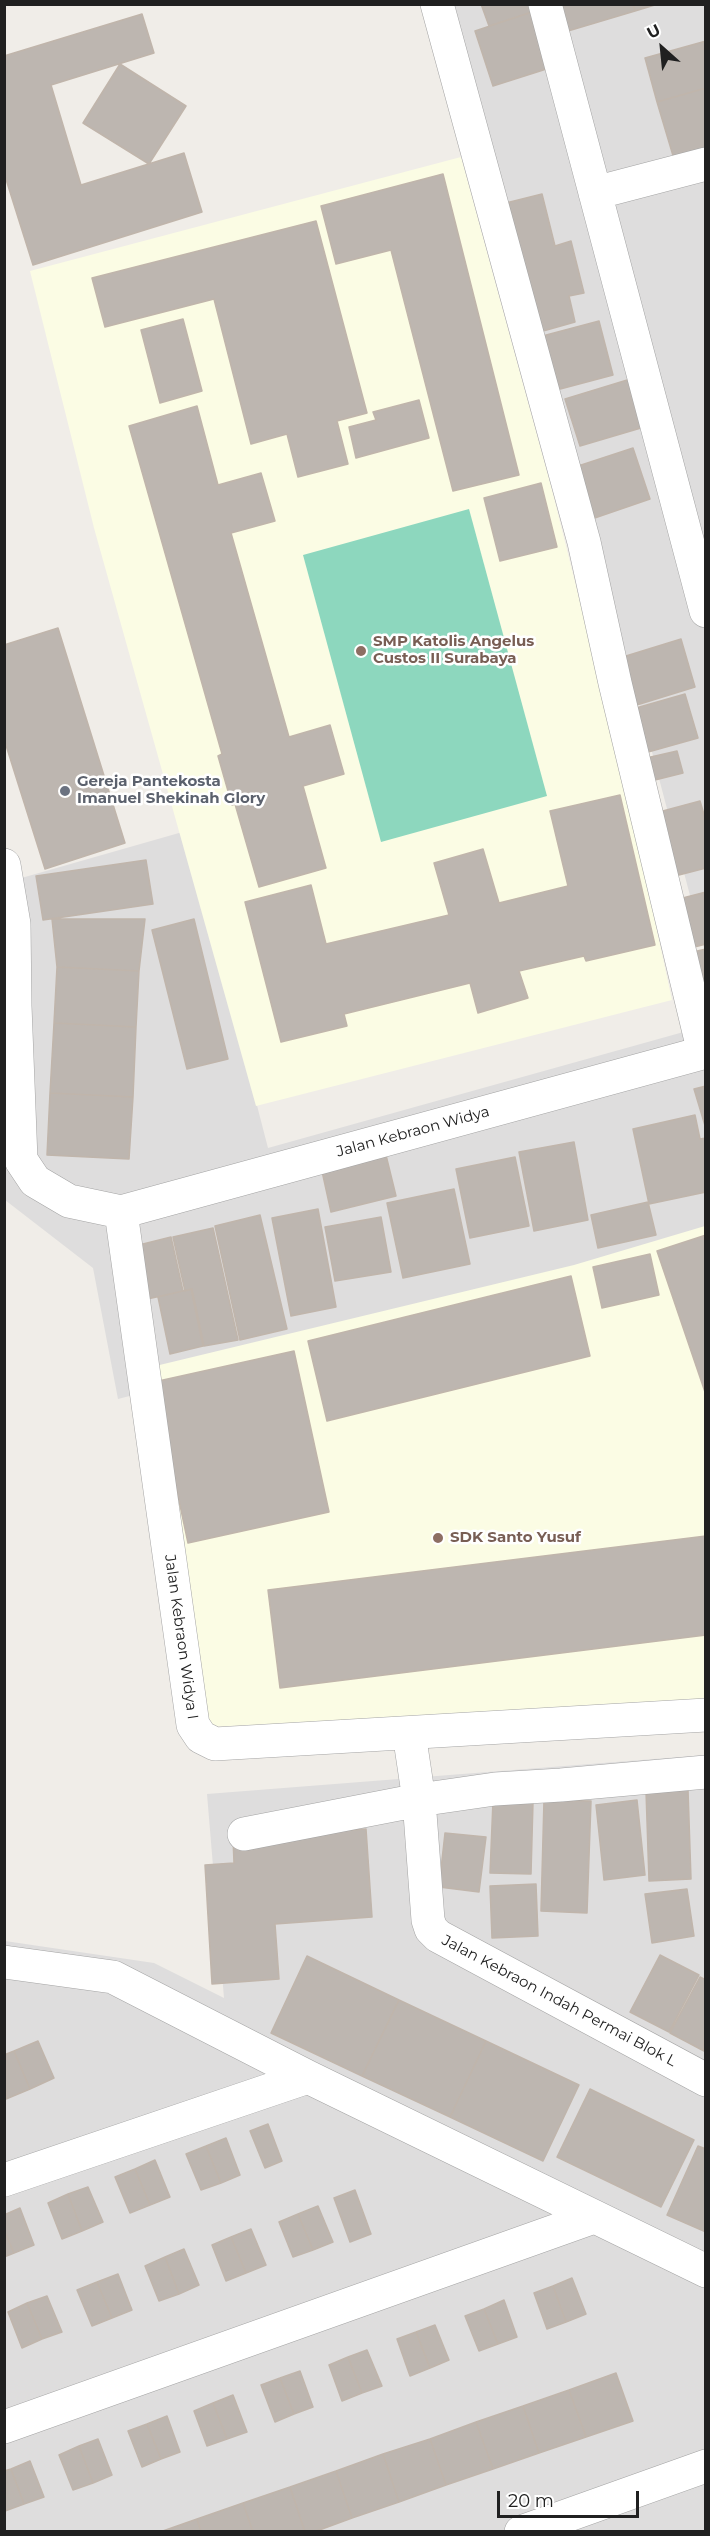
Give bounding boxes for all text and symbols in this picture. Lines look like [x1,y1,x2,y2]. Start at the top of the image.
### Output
north arrow [632,18,692,78]
text: U [644,20,664,43]
place label: SMP Katolis Angelus Custos II Surabaya [373,633,534,668]
marker: SMP Katolis Angelus Custos II Surabaya [354,644,368,658]
place label: Gereja Pantekosta Imanuel Shekinah Glory [77,773,265,808]
marker: Gereja Pantekosta Imanuel Shekinah Glory [58,784,72,798]
street label: Jalan Kebraon Widya [334,1103,492,1161]
place label: SDK Santo Yusuf [450,1529,581,1547]
marker: SDK Santo Yusuf [431,1531,445,1545]
street label: Jalan Kebraon Widya I [161,1553,201,1721]
street label: Jalan Kebraon Indah Permai Blok L [439,1931,679,2071]
scale bar [500,2479,642,2517]
text: 20 m [508,2490,554,2512]

